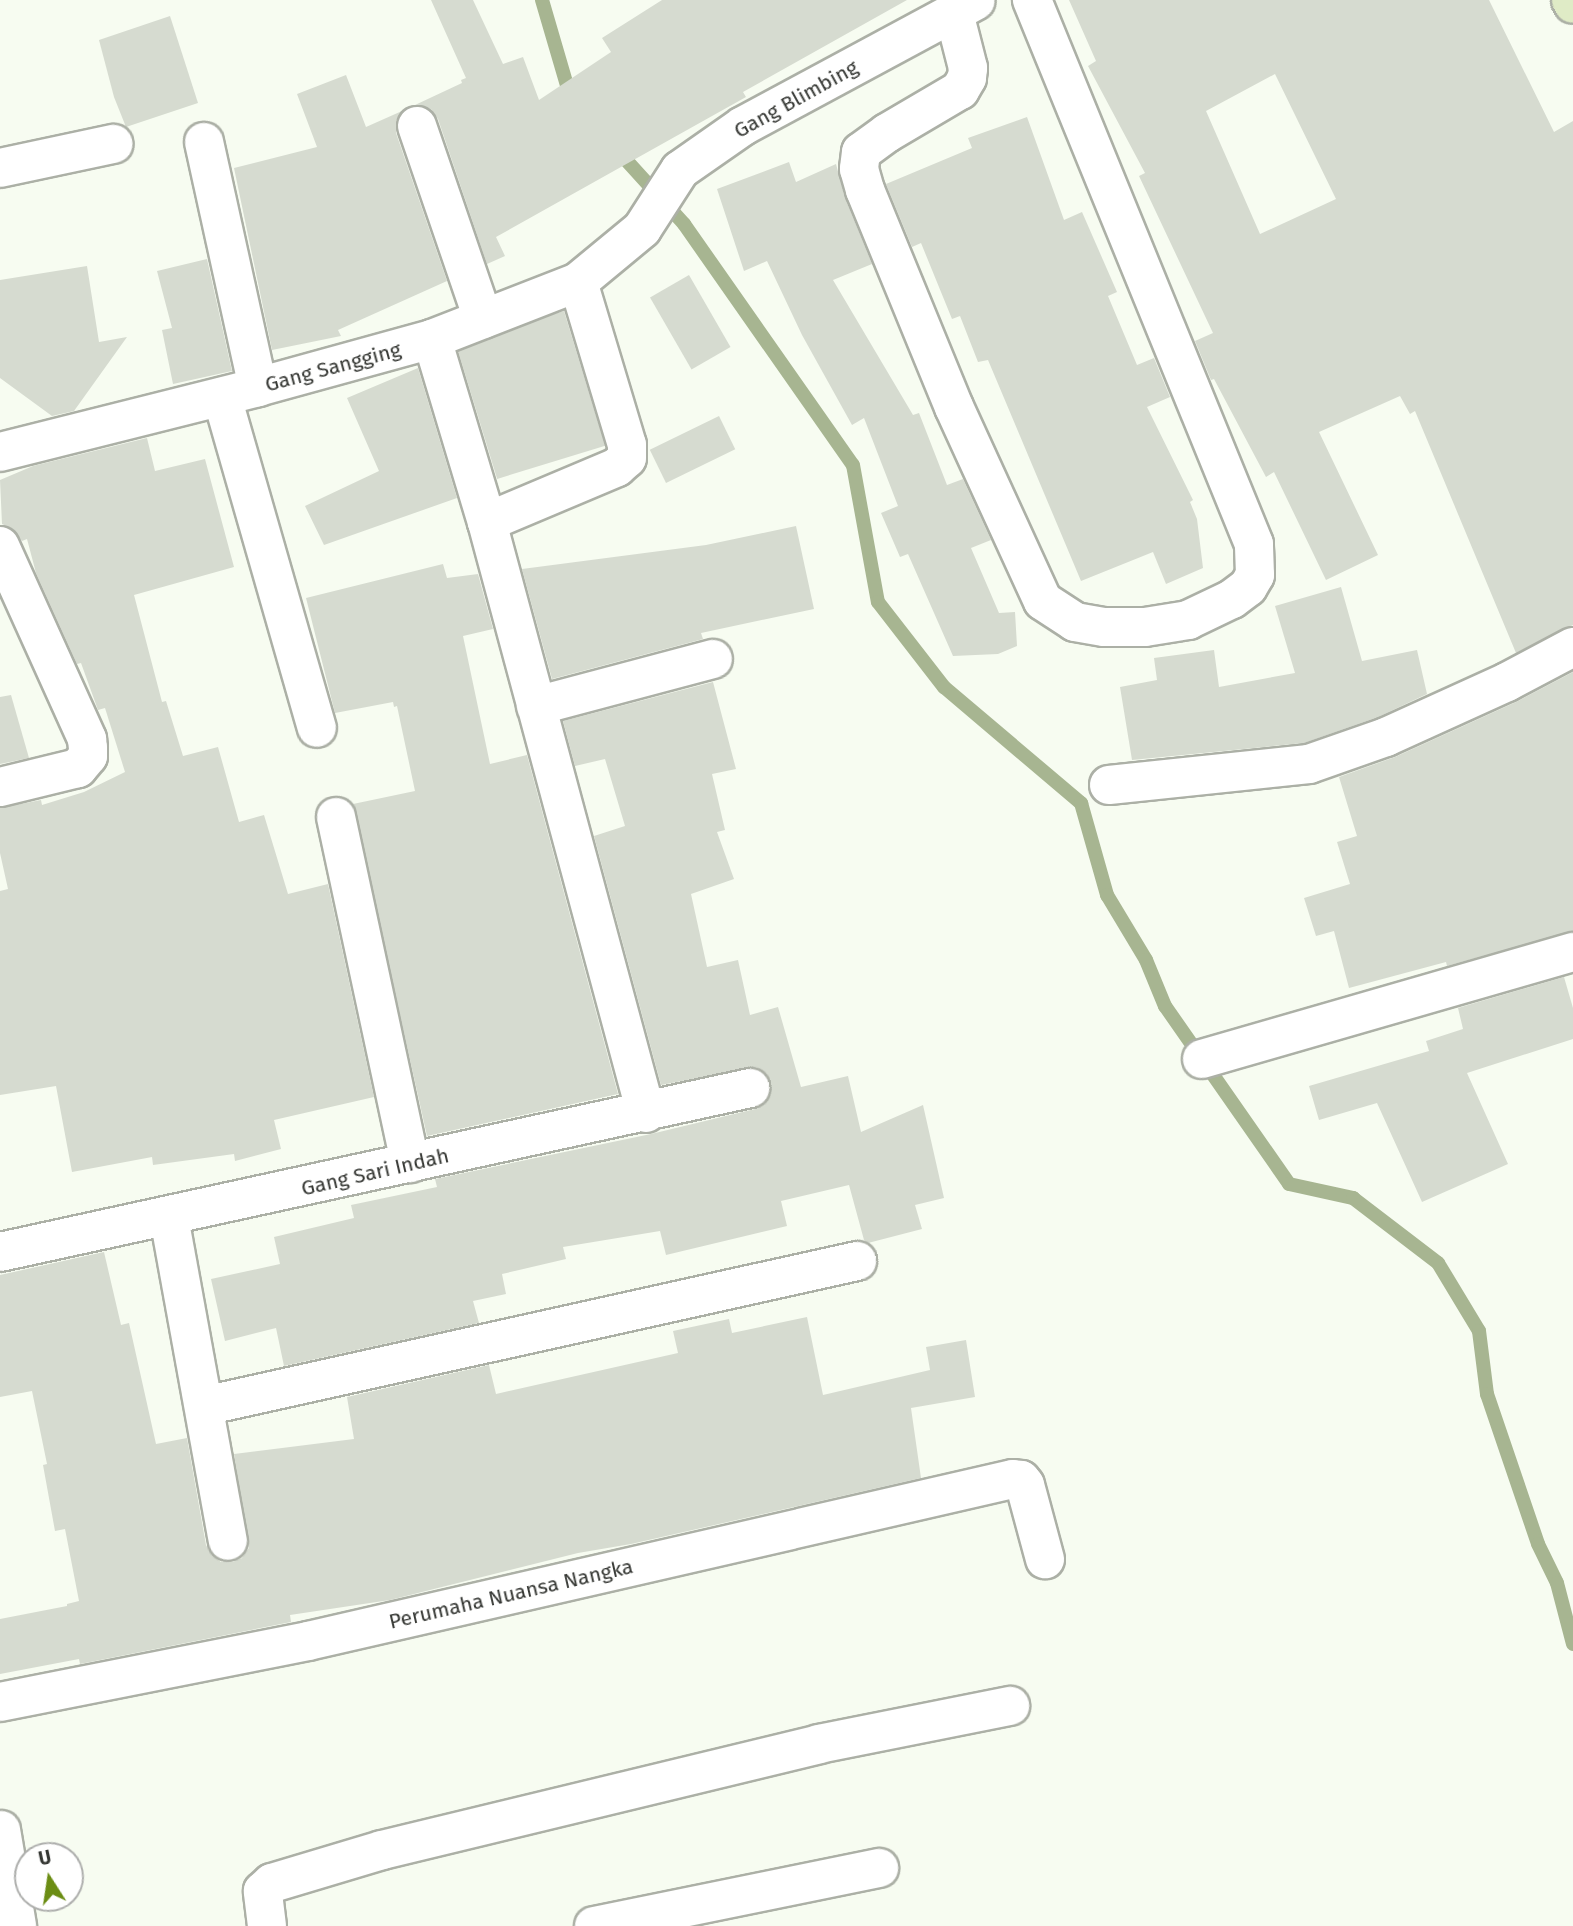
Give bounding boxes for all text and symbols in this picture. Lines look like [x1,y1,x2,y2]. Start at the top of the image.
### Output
street label: Gang Blimbing [730,55,862,143]
street label: Gang Sangging [262,337,404,397]
street label: Gang Sari Indah [299,1143,451,1201]
street label: Perumaha Nuansa Nangka [386,1554,636,1634]
north arrow [14,1842,84,1912]
text: U [37,1845,53,1870]

